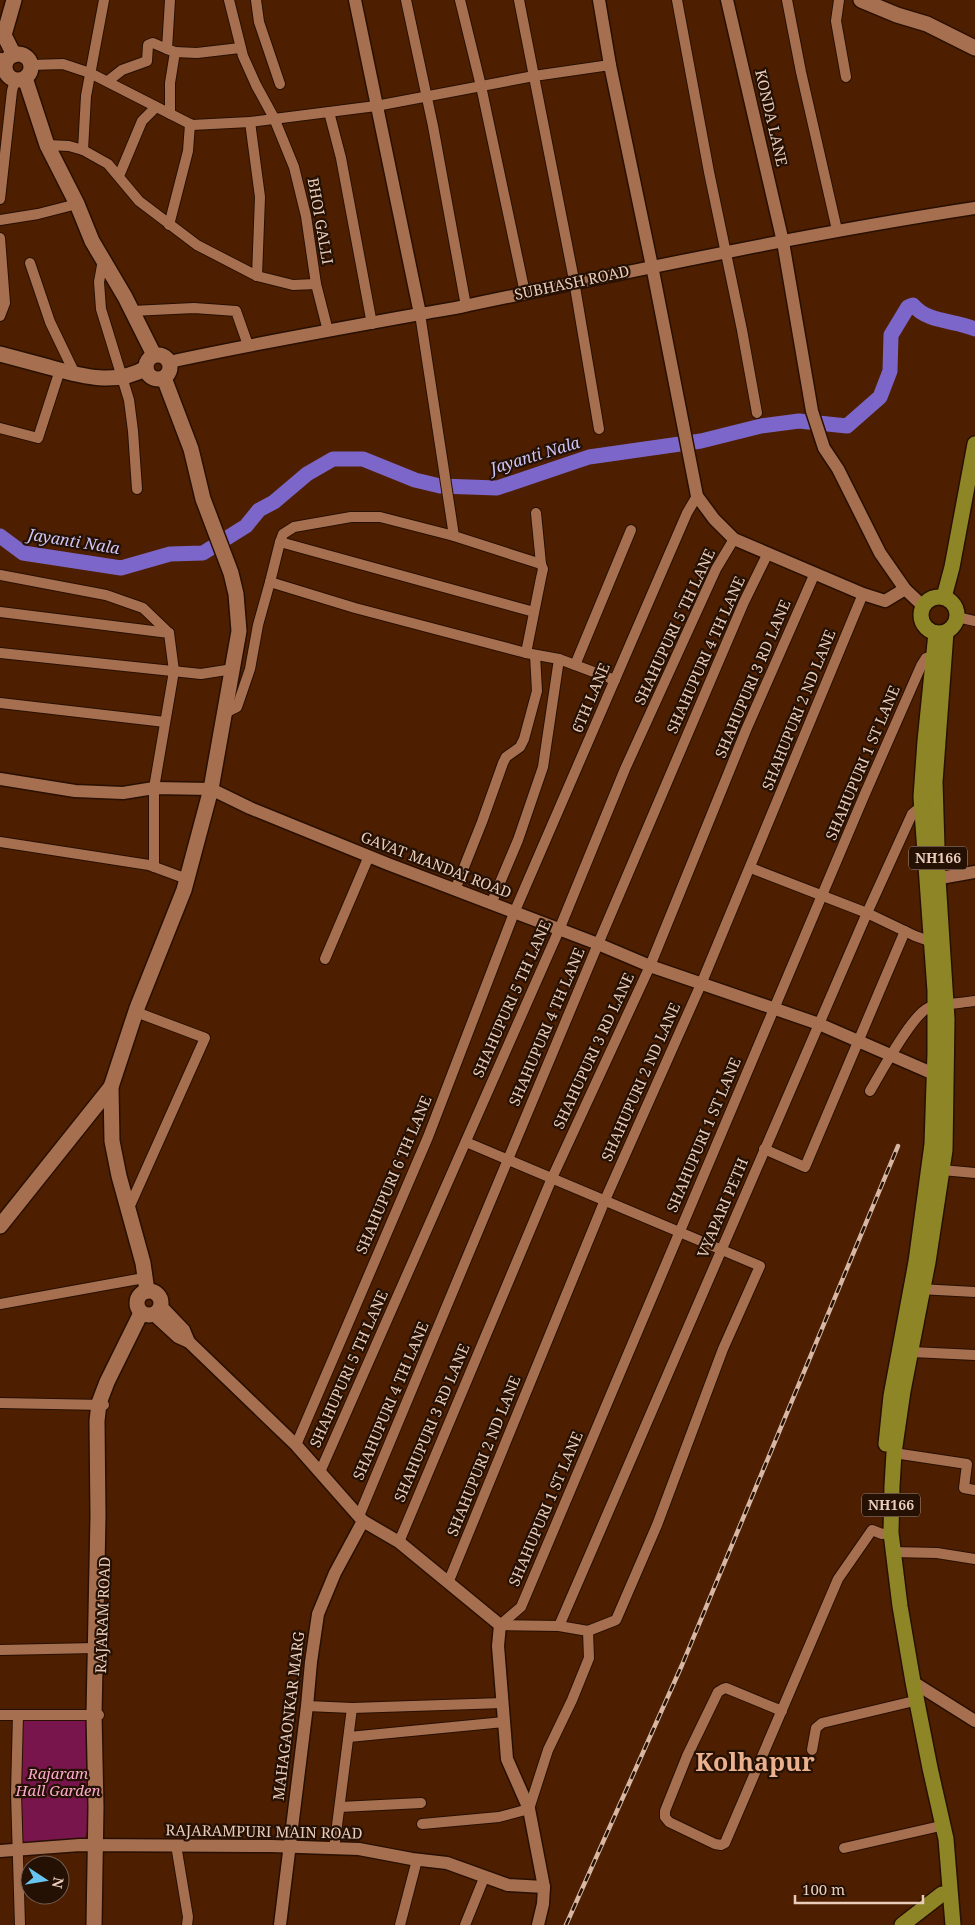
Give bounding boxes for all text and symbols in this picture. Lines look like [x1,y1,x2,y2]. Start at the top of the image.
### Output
street label: KONDA LANE [751,67,793,168]
street label: BHOI GALLI [304,176,338,266]
street label: SUBHASH ROAD [512,260,631,304]
water label: Jayanti Nala [485,431,583,480]
water label: Jayanti Nala [24,522,122,559]
street label: SHAHUPURI 5 TH LANE [629,545,719,708]
street label: SHAHUPURI 4 TH LANE [661,573,749,736]
street label: SHAHUPURI 3 RD LANE [710,596,794,761]
street label: SHAHUPURI 2 ND LANE [757,626,839,793]
street label: 6TH LANE [566,660,614,736]
street label: SHAHUPURI 1 ST LANE [820,682,904,843]
street label: GAVAT MANDAI ROAD [358,826,515,902]
road number: NH166 [909,846,967,870]
street label: SHAHUPURI 5 TH LANE [467,917,555,1080]
street label: SHAHUPURI 4 TH LANE [504,944,589,1109]
street label: SHAHUPURI 3 RD LANE [548,969,638,1132]
street label: SHAHUPURI 2 ND LANE [596,999,684,1164]
street label: SHAHUPURI 1 ST LANE [661,1054,745,1215]
street label: SHAHUPURI 6 TH LANE [351,1092,436,1257]
street label: VYAPARI PETH [692,1155,752,1261]
street label: SHAHUPURI 5 TH LANE [304,1287,392,1450]
street label: SHAHUPURI 4 TH LANE [348,1318,433,1483]
street label: SHAHUPURI 3 RD LANE [389,1340,473,1505]
street label: SHAHUPURI 2 ND LANE [442,1372,524,1539]
street label: SHAHUPURI 1 ST LANE [503,1428,587,1589]
road number: NH166 [862,1494,920,1516]
street label: RAJARAM ROAD [90,1556,114,1674]
street label: MAHAGAONKAR MARG [268,1630,308,1802]
district label: Kolhapur [695,1744,815,1778]
park label: Rajaram Hall Garden [15,1763,100,1800]
street label: RAJARAMPURI MAIN ROAD [165,1819,363,1843]
north arrow [20,1855,70,1905]
scale bar [795,1872,922,1904]
text: N [48,1875,69,1890]
text: 100 m [802,1879,845,1899]

